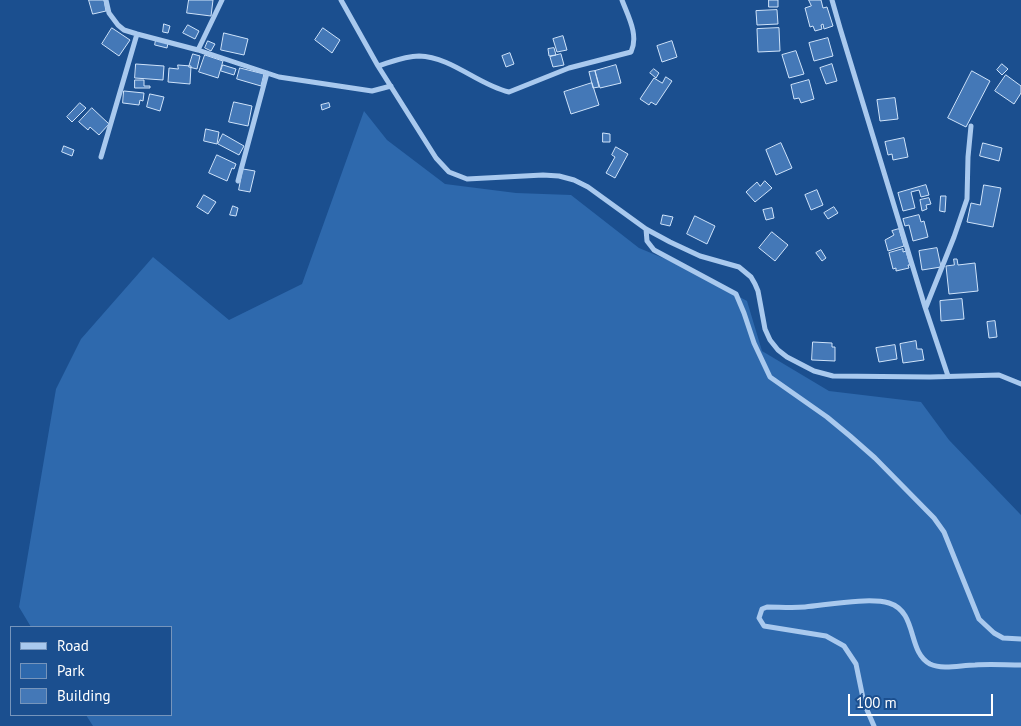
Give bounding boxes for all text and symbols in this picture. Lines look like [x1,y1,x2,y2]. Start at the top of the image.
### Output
legend [10,626,172,716]
text: Road [57,636,89,655]
text: Park [57,661,85,680]
scale bar [851,684,996,716]
text: Building [57,686,111,705]
text: 100 m [856,693,897,712]

